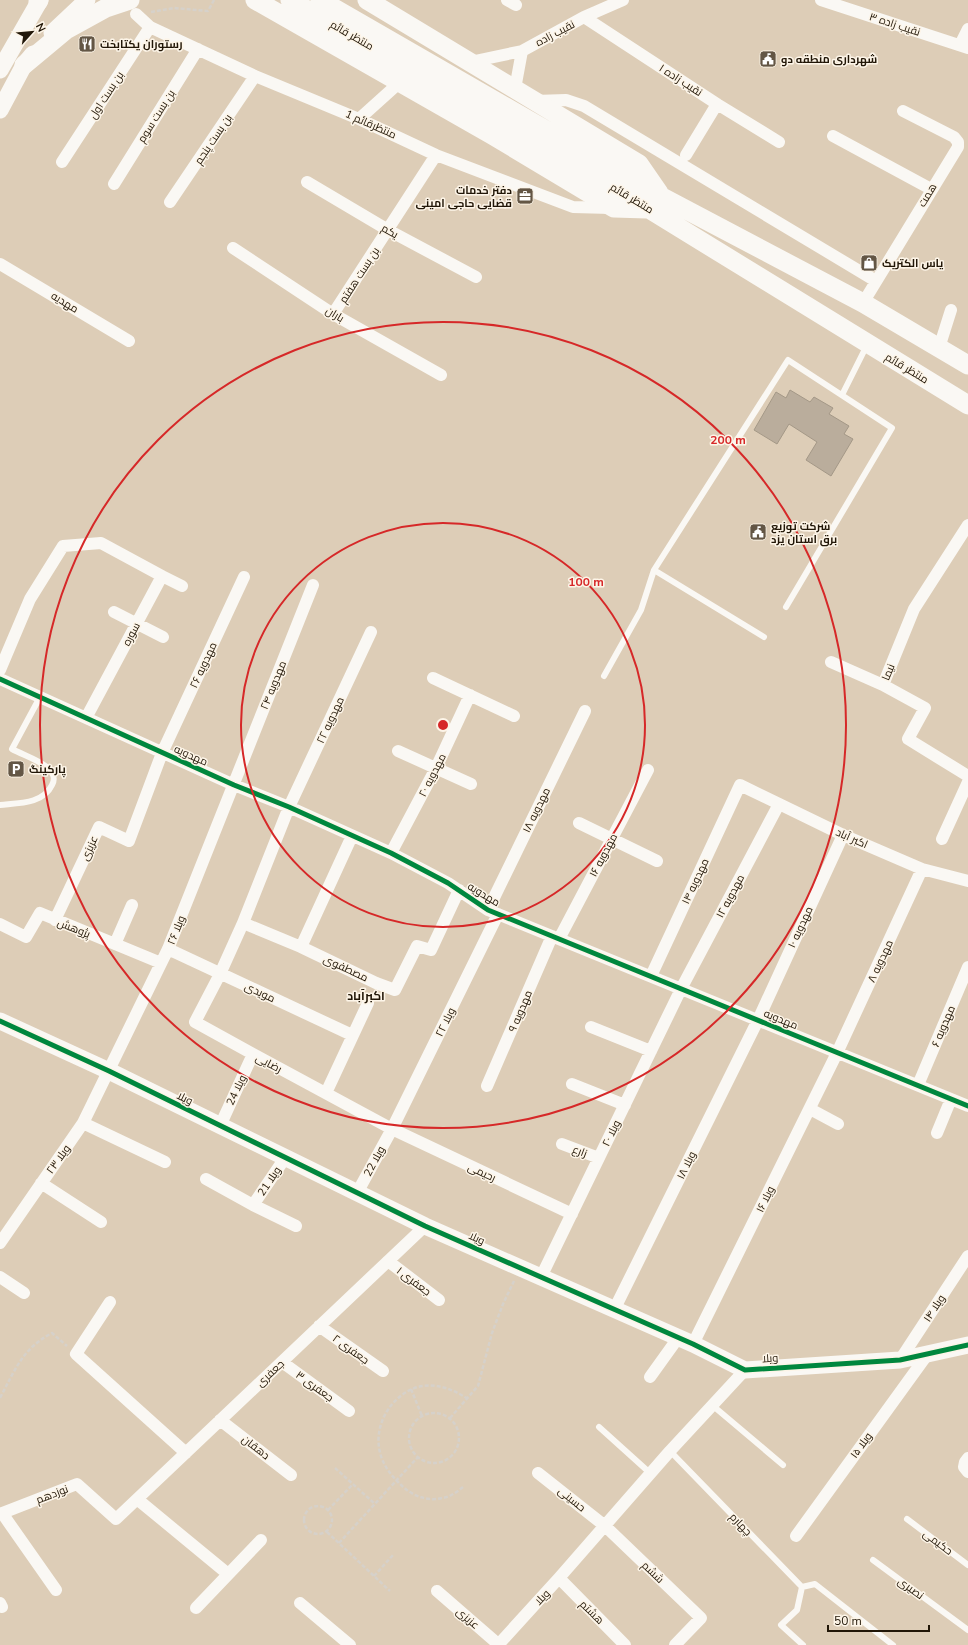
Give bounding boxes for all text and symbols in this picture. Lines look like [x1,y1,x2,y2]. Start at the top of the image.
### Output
street label: نقیب زاده ۳ [867,9,922,40]
north arrow [12,12,52,52]
street label: منتظر قائم [327,17,376,54]
street label: نقیب زاده [533,17,578,50]
text: N [32,21,49,35]
restaurant icon: رستوران یکتابخت [77,34,97,54]
place label: رستوران یکتابخت [100,37,183,52]
public building icon: شهرداری منطقه دو [758,49,778,69]
place label: شهرداری منطقه دو [781,52,877,67]
street label: نقیب زاده ۱ [656,61,705,100]
street label: بن بست اول [85,69,127,122]
street label: بن بست سوم [134,87,179,146]
street label: منتظرقائم 1 [343,106,399,142]
street label: بن بست پنجم [191,111,236,167]
street label: منتظر قائم [607,180,656,217]
street label: همت [915,181,940,210]
place label: دفتر خدمات قضایی حاجی امینی [415,183,512,211]
office icon: دفتر خدمات قضایی حاجی امینی [515,186,535,206]
street label: یکم [378,221,401,242]
street label: بن بست هفتم [336,244,383,306]
shop icon: یاس الکتریک [859,253,879,273]
place label: یاس الکتریک [882,256,943,271]
street label: مهديه [48,288,81,316]
street label: باران [323,303,347,326]
street label: منتظر قائم [882,350,931,387]
text: 200 m [710,432,746,448]
place label: شرکت توزیع برق استان یزد [771,519,837,547]
public building icon: شرکت توزیع برق استان یزد [748,522,768,542]
text: 100 m [568,574,604,590]
street label: سوره [119,620,144,649]
street label: مهدویه ۲۶ [186,640,221,691]
street label: مهدویه ۲۴ [257,659,290,712]
street label: نیما [878,662,899,683]
street label: مهدویه ۲۲ [313,694,348,746]
centre of rings [436,718,450,732]
street label: مهدویه [172,741,210,770]
street label: مهدویه ۲۰ [415,751,450,800]
parking icon: پارکینگ [6,759,26,779]
place label: پارکینگ [29,762,66,778]
street label: مهدویه ۱۸ [519,785,554,835]
street label: اکبر آباد [833,825,870,852]
street label: مهدویه ۱۶ [586,831,621,880]
street label: عزیزی [77,833,102,863]
street label: مهدویه ۱۴ [678,856,713,907]
street label: مهدویه ۱۲ [713,872,748,921]
street label: مهدویه [465,879,503,910]
street label: مهدویه ۱۰ [784,904,817,951]
street label: ویلا ۲۶ [164,913,189,947]
street label: پژوهش [55,915,93,942]
street label: مهدویه ۸ [864,938,897,985]
street label: مصطفوی [321,952,371,985]
street label: مویدی [242,979,278,1006]
district label: اکبرآباد [347,988,385,1004]
street label: مهدویه ۹ [505,988,536,1034]
street label: مهدویه ۶ [928,1003,959,1049]
street label: ویلا ۲۲ [432,1005,459,1039]
street label: مهدویه [762,1006,800,1033]
street label: رضایی [253,1050,285,1077]
street label: ویلا 24 [223,1072,250,1108]
street label: ویلا [174,1088,195,1109]
street label: ویلا ۲۰ [599,1117,624,1149]
street label: ویلا ۲۳ [43,1142,74,1177]
street label: زارع [570,1142,590,1161]
street label: ویلا 22 [360,1143,389,1179]
street label: ویلا ۱۸ [673,1149,700,1182]
street label: رحیمی [465,1159,498,1186]
street label: ویلا 21 [254,1164,285,1199]
street label: ویلا ۱۶ [753,1183,778,1215]
street label: ویلا [466,1228,487,1249]
street label: جعفری ۱ [393,1264,434,1299]
street label: ویلا ۱۴ [920,1292,949,1325]
street label: جعفری ۲ [329,1331,372,1368]
street label: ویلا [761,1350,779,1367]
street label: جعفری [253,1357,288,1390]
street label: جعفری ۳ [293,1368,337,1405]
street label: ویلا ۱۵ [847,1429,876,1461]
street label: دهقان [239,1432,273,1463]
street label: نوزدهم [34,1481,71,1507]
street label: حسینی [555,1484,589,1515]
street label: چهارم [726,1510,755,1539]
street label: حکیمی [920,1526,956,1559]
street label: ششم [638,1558,667,1587]
street label: نصیری [895,1574,927,1603]
street label: ویلا [531,1586,553,1608]
street label: هشتم [576,1597,607,1628]
street label: عزیزی [453,1604,482,1633]
scale bar [828,1607,929,1633]
text: 50 m [834,1613,862,1629]

